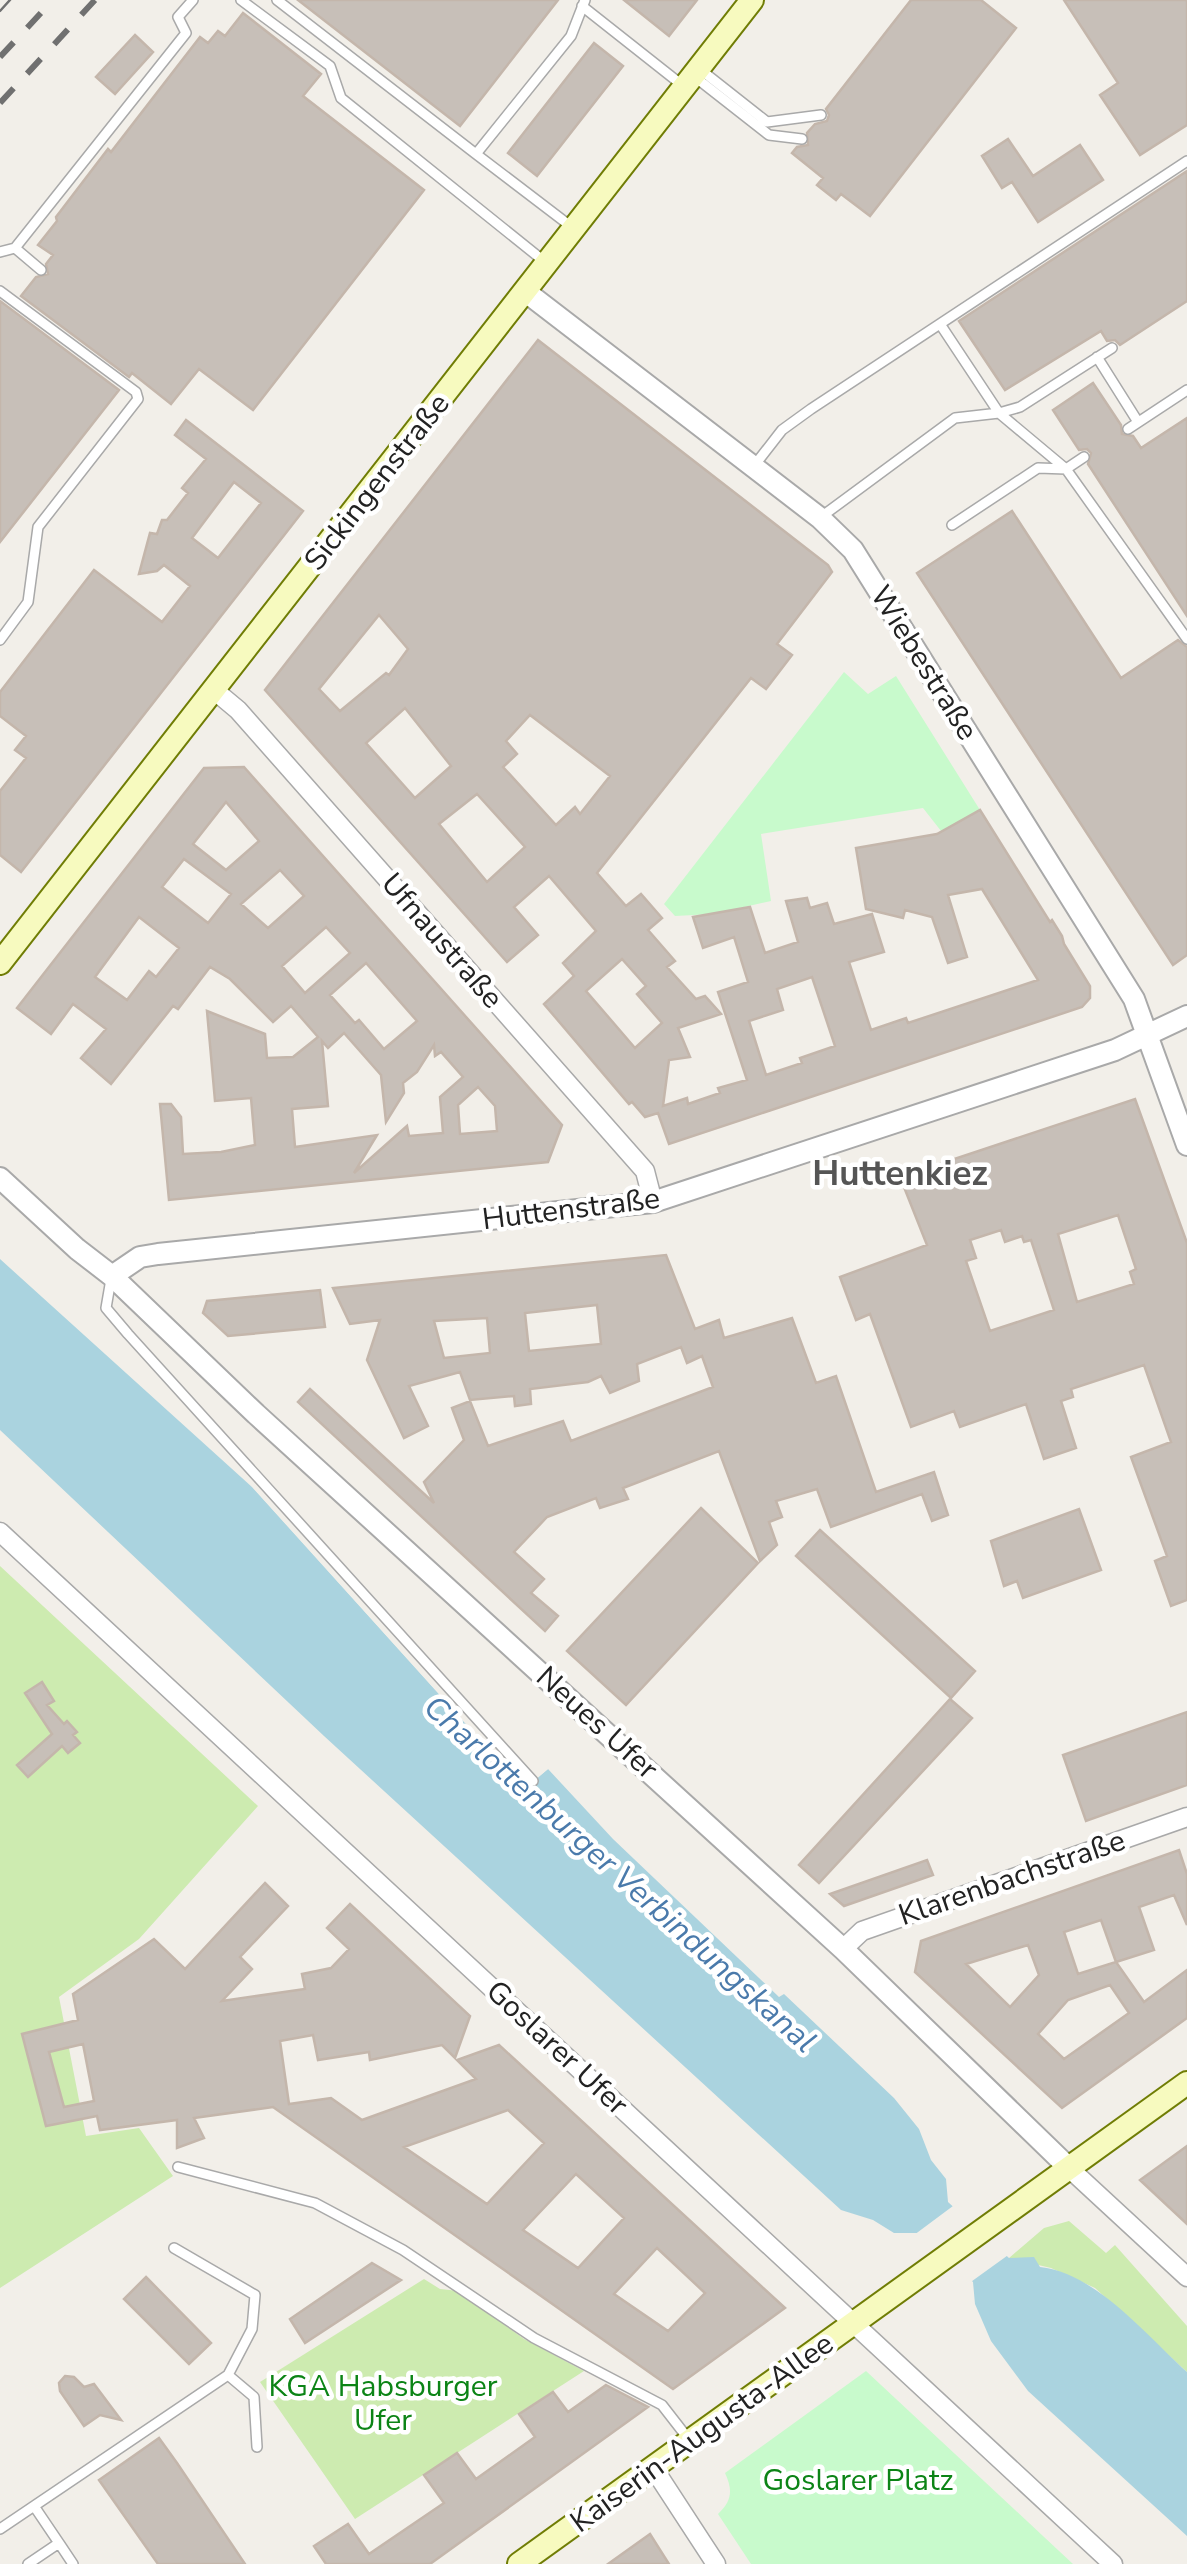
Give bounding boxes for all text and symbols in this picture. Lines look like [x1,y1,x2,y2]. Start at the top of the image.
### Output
street label: Sickingenstraße [295,385,459,579]
street label: Wiebestraße [860,578,988,748]
street label: Ufnaustraße [372,864,512,1018]
district label: Huttenkiez [812,1150,988,1197]
street label: Huttenstraße [480,1178,662,1240]
street label: Neues Ufer [527,1657,667,1789]
water label: Charlottenburger Verbindungskanal [414,1686,826,2062]
street label: Klarenbachstraße [893,1820,1131,1936]
street label: Goslarer Ufer [477,1971,637,2125]
street label: Kaiserin-Augusta-Allee [562,2323,842,2543]
park label: KGA Habsburger Ufer [268,2366,498,2441]
park label: Goslarer Platz [763,2460,954,2501]

